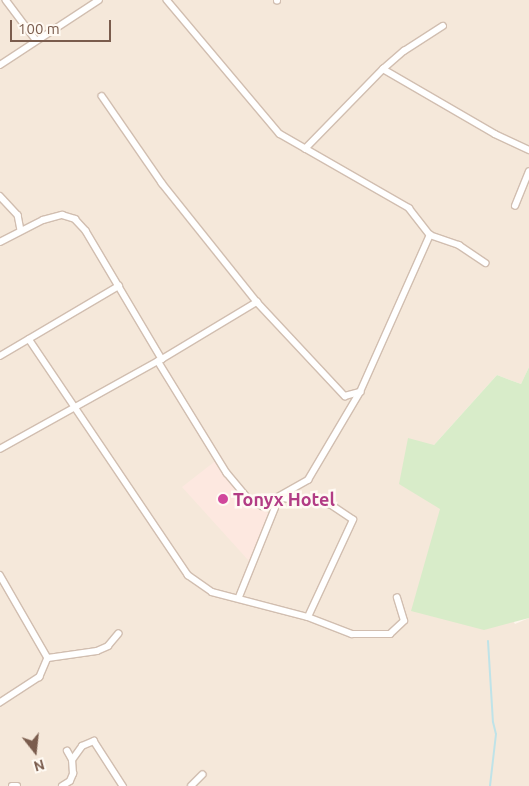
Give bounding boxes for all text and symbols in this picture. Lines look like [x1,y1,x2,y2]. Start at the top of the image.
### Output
scale bar [12,10,114,42]
text: 100 m [18,20,60,37]
place label: Tonyx Hotel [233,488,335,510]
marker: Tonyx Hotel [217,493,229,505]
north arrow [10,726,60,776]
text: N [32,756,46,775]

